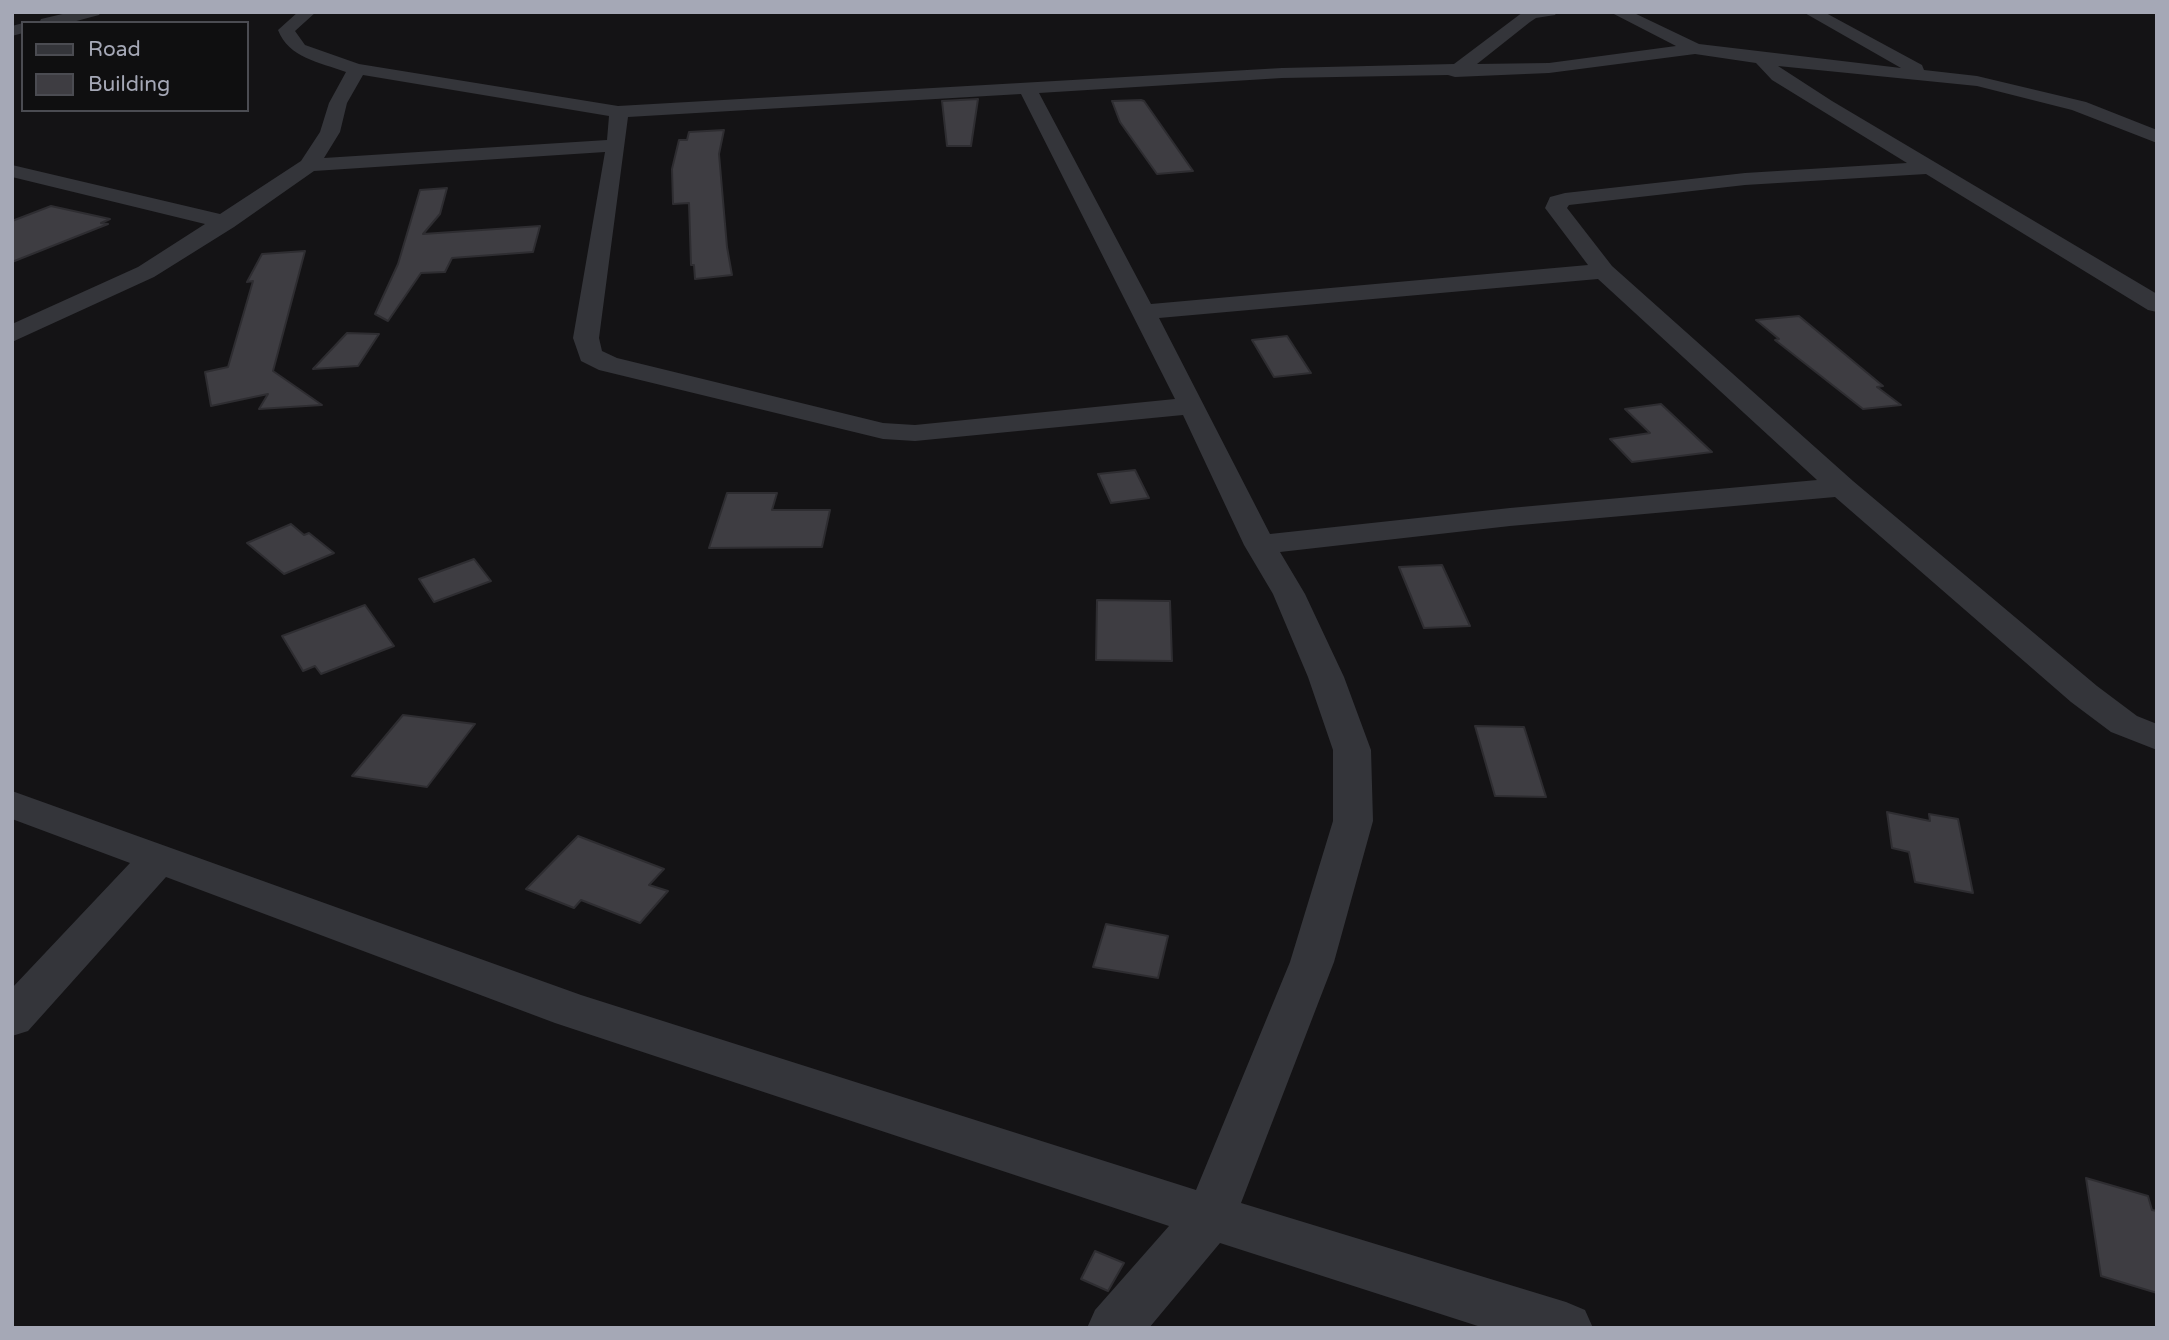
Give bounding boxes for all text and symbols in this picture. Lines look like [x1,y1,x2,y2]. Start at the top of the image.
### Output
legend [21,21,248,112]
text: Road [88,37,141,62]
text: Building [88,72,170,97]

